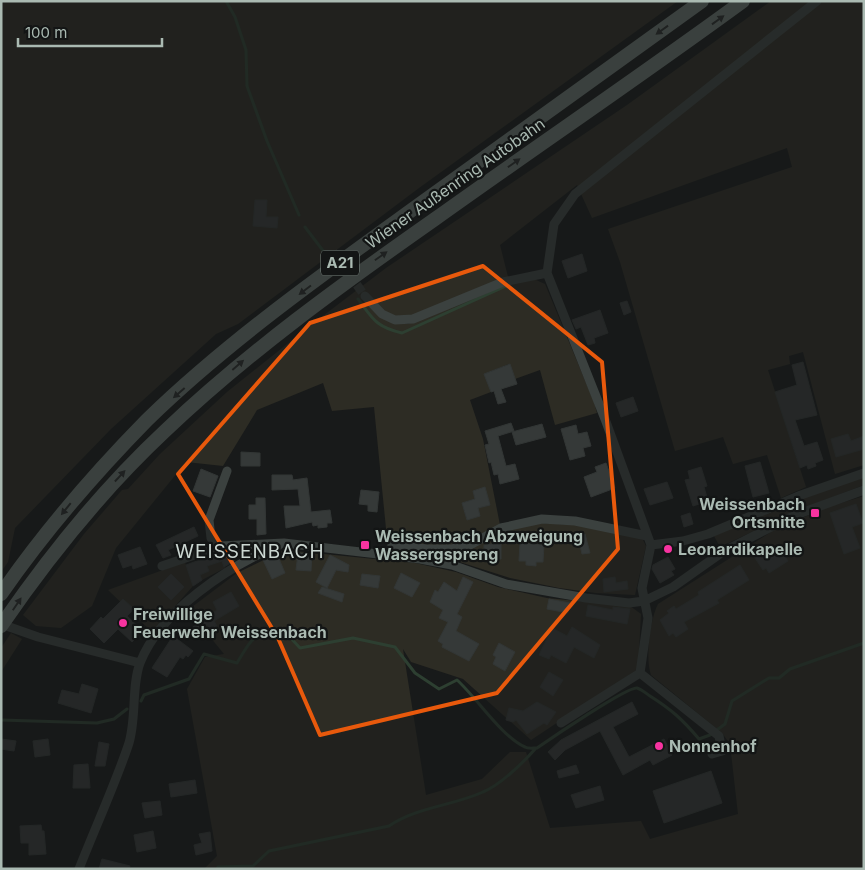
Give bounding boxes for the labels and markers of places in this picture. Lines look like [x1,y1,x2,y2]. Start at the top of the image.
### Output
place label: Weissenbach Ortsmitte [699,494,805,532]
marker: Weissenbach Ortsmitte [809,507,821,519]
place label: Weissenbach Abzweigung Wassergspreng [375,526,583,564]
marker: Weissenbach Abzweigung Wassergspreng [359,539,371,551]
place label: Leonardikapelle [678,539,803,559]
marker: Leonardikapelle [662,543,674,555]
place label: Freiwillige Feuerwehr Weissenbach [133,604,327,642]
marker: Freiwillige Feuerwehr Weissenbach [117,617,129,629]
place label: Nonnenhof [669,736,757,756]
marker: Nonnenhof [653,740,665,752]

